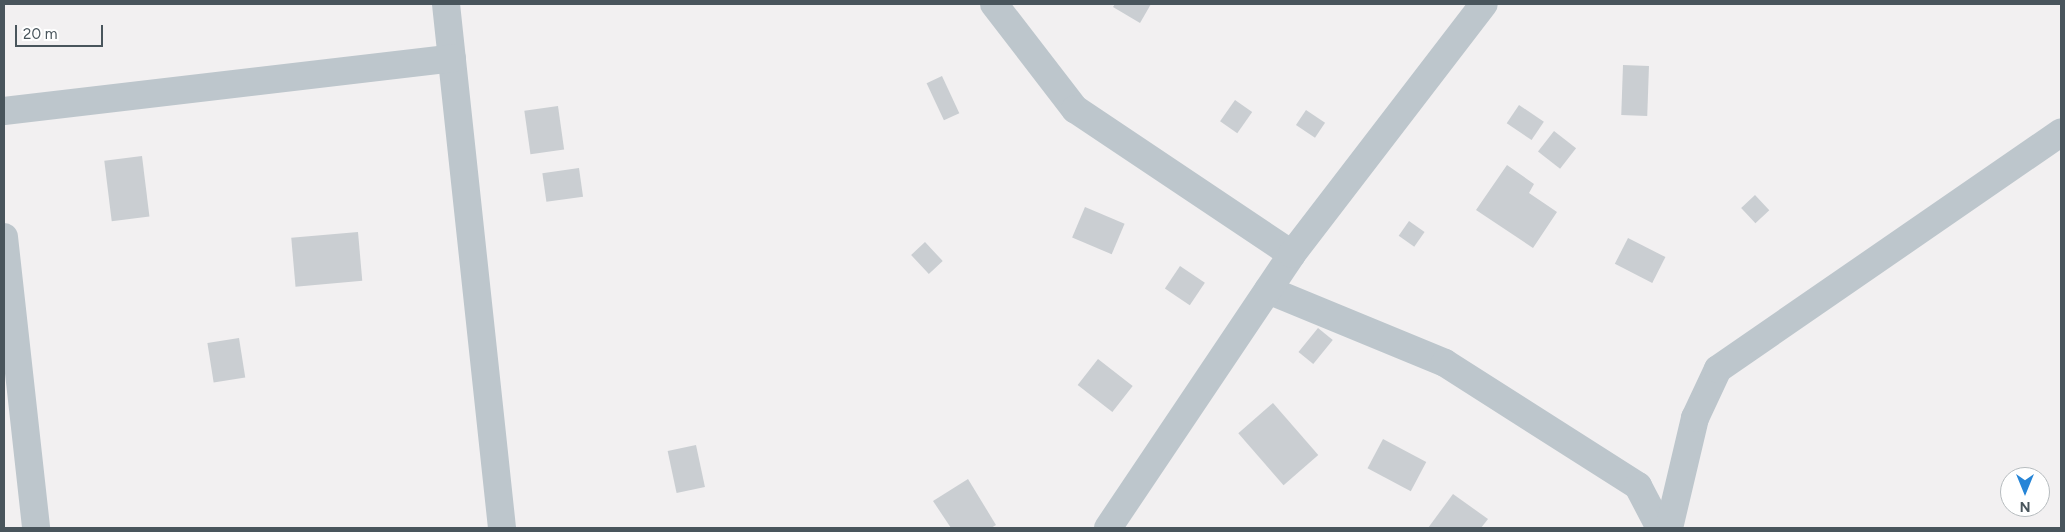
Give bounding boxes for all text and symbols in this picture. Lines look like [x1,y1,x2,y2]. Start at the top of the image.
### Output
scale bar [18,15,105,47]
text: 20 m [23,25,57,43]
north arrow [2000,467,2050,517]
text: N [2020,498,2030,515]

